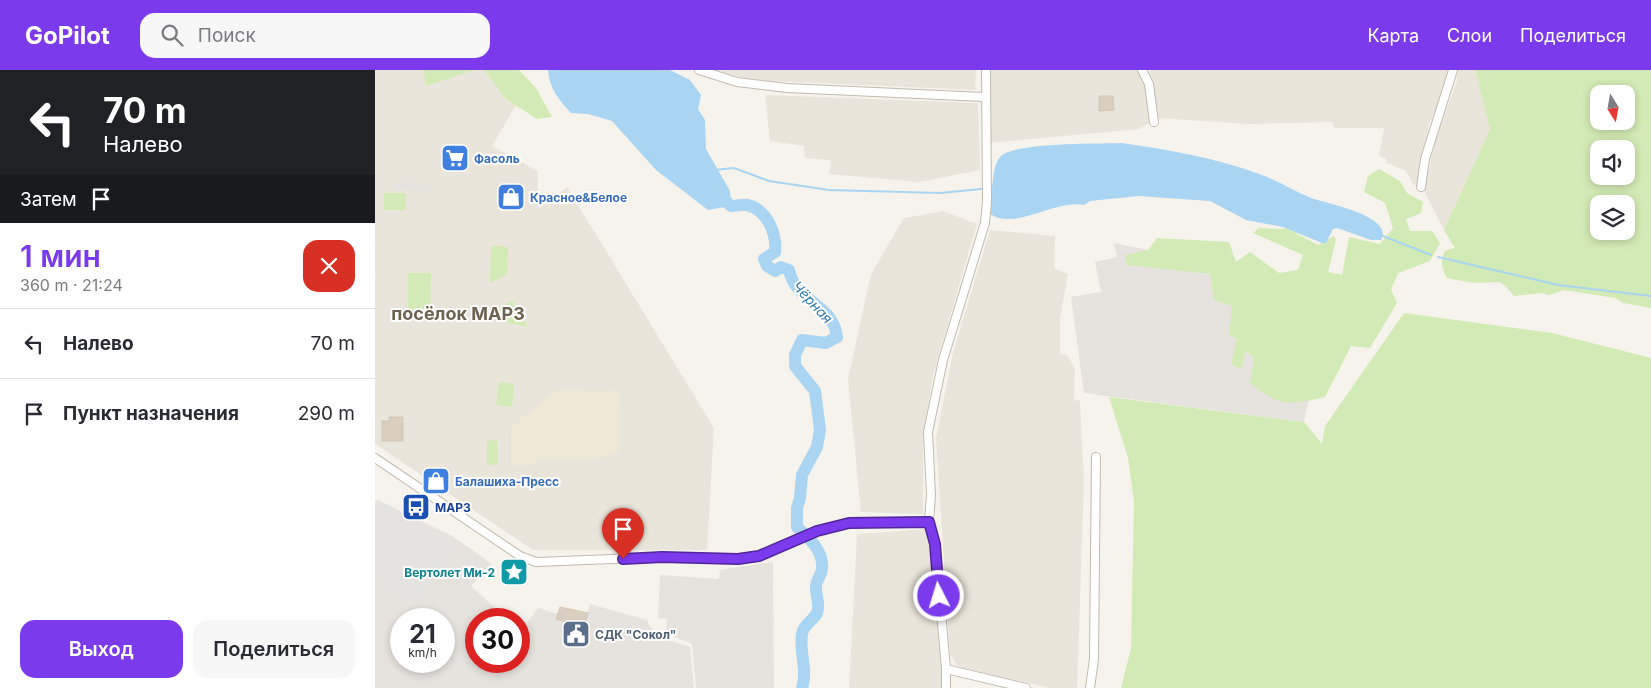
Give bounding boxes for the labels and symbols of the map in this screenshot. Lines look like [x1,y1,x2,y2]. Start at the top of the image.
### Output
north arrow [1590,85,1635,130]
supermarket icon: Фасоль [440,143,470,173]
place label: Фасоль [474,151,520,166]
shop icon: Красное&Белое [496,182,526,212]
place label: Красное&Белое [530,190,627,205]
water label: Чёрная [789,278,837,327]
district label: посёлок МАРЗ [391,303,525,324]
shop icon: Балашиха-Пресс [421,466,451,496]
place label: Балашиха-Пресс [455,474,559,489]
bus stop icon: МАРЗ [401,492,431,522]
place label: МАРЗ [435,500,471,515]
pin [602,508,644,559]
place icon: Вертолет Ми-2 [499,557,529,587]
place label: Вертолет Ми-2 [404,565,495,580]
position arrow [912,569,964,621]
speed limit sign: 30 [465,608,530,673]
public building icon: СДК "Сокол" [561,619,591,649]
place label: СДК "Сокол" [595,627,676,642]

